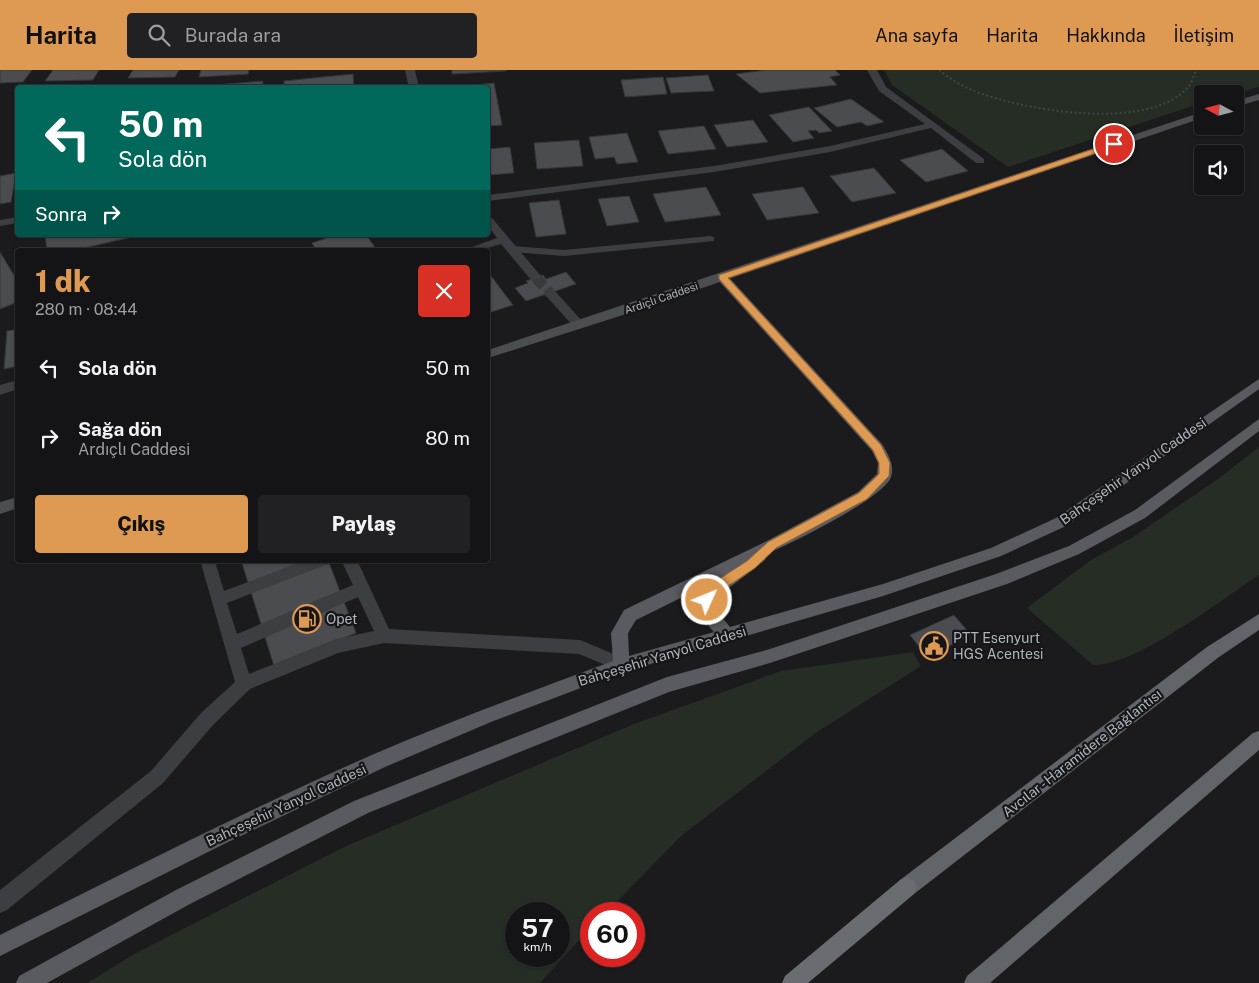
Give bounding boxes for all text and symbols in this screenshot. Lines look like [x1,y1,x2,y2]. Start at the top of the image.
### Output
search box [127,13,477,58]
text: Harita [25,21,97,49]
icon: search [145,21,173,49]
text: Burada ara [185,24,281,46]
text: Ana sayfa [875,25,958,46]
text: Harita [986,25,1038,46]
text: Hakkında [1066,25,1146,46]
text: İletişim [1174,25,1234,46]
north arrow [1194,85,1244,135]
map controls [1194,85,1244,195]
text: 50 m [118,104,203,145]
icon: left [35,105,100,170]
pin [1093,123,1135,165]
icon: arrive [1100,130,1128,158]
button: sound [1194,145,1244,195]
text: Sola dön [118,146,207,172]
icon: right [97,200,125,228]
text: Sonra [35,203,87,225]
text: 1 dk [35,263,91,299]
button: close [418,265,470,317]
street label: Ardıçlı Caddesi [623,280,700,317]
text: 280 m · 08:44 [35,300,137,319]
icon: left [35,354,63,382]
text: Sola dön [78,357,157,379]
text: 50 m [425,357,470,379]
street label: Bahçeşehir Yanyol Caddesi [1057,414,1209,528]
text: Sağa dön [78,418,162,440]
icon: right [35,424,63,452]
text: 80 m [425,427,470,449]
text: Ardıçlı Caddesi [78,440,190,459]
button: Çıkış [35,495,248,553]
button: Paylaş [258,495,470,553]
position arrow [680,573,732,625]
fuel station icon: Opet [292,604,322,634]
place label: Opet [326,611,358,627]
street label: Bahçeşehir Yanyol Caddesi [576,623,748,689]
place label: PTT Esenyurt HGS Acentesi [953,630,1043,662]
public building icon: PTT Esenyurt HGS Acentesi [919,631,949,661]
street label: Avcılar - Haramidere Bağlantısı [999,686,1165,820]
street label: Bahçeşehir Yanyol Caddesi [204,761,368,849]
speed limit sign: 60 [580,902,645,967]
text: 57 [521,913,554,943]
text: km/h [523,940,552,954]

